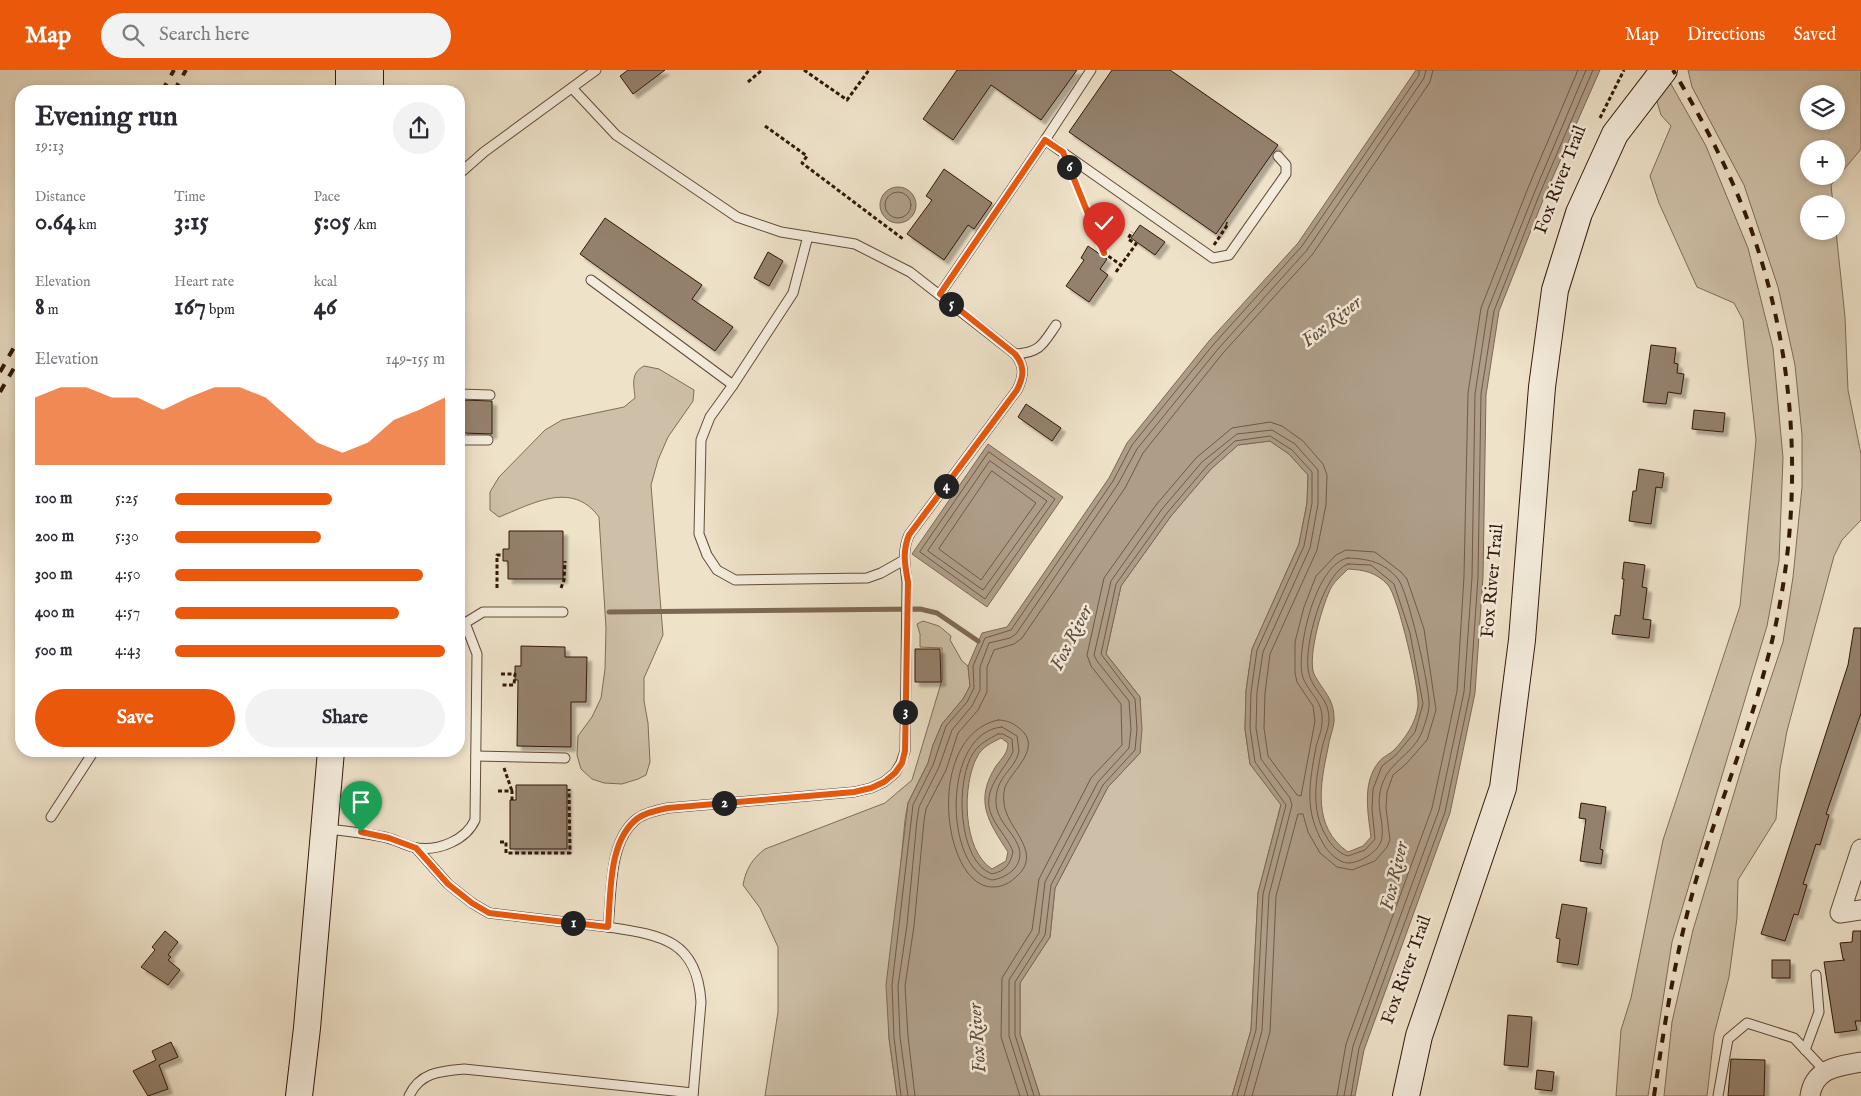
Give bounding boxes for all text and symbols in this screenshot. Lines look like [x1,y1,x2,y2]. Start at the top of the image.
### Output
search box [101,13,451,58]
text: Map [25,20,71,51]
icon: search [119,21,147,49]
text: Search here [159,23,250,47]
text: Map [1625,24,1659,47]
text: Directions [1687,24,1765,47]
text: Saved [1793,24,1836,47]
map controls [1800,85,1845,240]
button: layers [1800,85,1845,130]
text: Evening run [35,100,178,135]
button: share [393,102,445,154]
street label: Fox River Trail [1530,122,1592,238]
text: 19:13 [35,137,64,157]
button: + [1800,140,1845,185]
pin: 6 [1056,154,1082,180]
text: 6 [1067,158,1072,176]
text: Distance [35,188,86,206]
text: Time [174,188,205,206]
text: Pace [314,188,340,206]
button: − [1800,195,1845,240]
pin [1083,202,1125,253]
text: 0.64 [35,206,75,238]
text: 3:15 [174,206,209,238]
text: 5:05 [314,206,351,238]
icon: check [1090,209,1118,237]
text: km [75,216,97,234]
text: /km [351,216,377,234]
text: Elevation [35,273,91,291]
text: Heart rate [174,273,234,291]
text: kcal [314,273,337,291]
water label: Fox River [1297,290,1368,353]
text: 8 [35,291,45,323]
text: 167 [174,291,206,323]
text: 46 [314,291,336,323]
pin: 5 [938,292,964,316]
text: 5 [949,295,954,313]
text: m [45,301,59,319]
text: bpm [206,301,235,319]
text: Elevation [35,350,98,370]
text: 149–155 m [385,350,445,370]
pin: 4 [934,474,958,498]
text: 4 [943,477,950,495]
text: 100 m [35,489,72,509]
text: 5:25 [115,489,138,509]
street label: Fox River Trail [1477,523,1509,639]
text: 200 m [35,527,74,547]
text: 5:30 [115,527,139,547]
text: 300 m [35,565,73,585]
text: 4:50 [115,565,141,585]
water label: Fox River [1045,600,1099,675]
text: 400 m [35,603,74,623]
text: 4:57 [115,603,140,623]
text: 500 m [35,641,72,661]
text: 4:43 [115,641,141,661]
button: Save [35,689,235,747]
button: Share [245,689,445,747]
pin: 3 [892,700,918,724]
text: 3 [903,703,908,721]
pin [340,781,382,832]
icon: arrive [347,788,375,816]
pin: 2 [712,790,736,816]
text: 2 [721,794,728,812]
water label: Fox River [1375,838,1415,913]
pin: 1 [560,910,586,936]
street label: Fox River Trail [1377,912,1437,1028]
text: 1 [571,914,576,932]
water label: Fox River [963,1001,992,1074]

